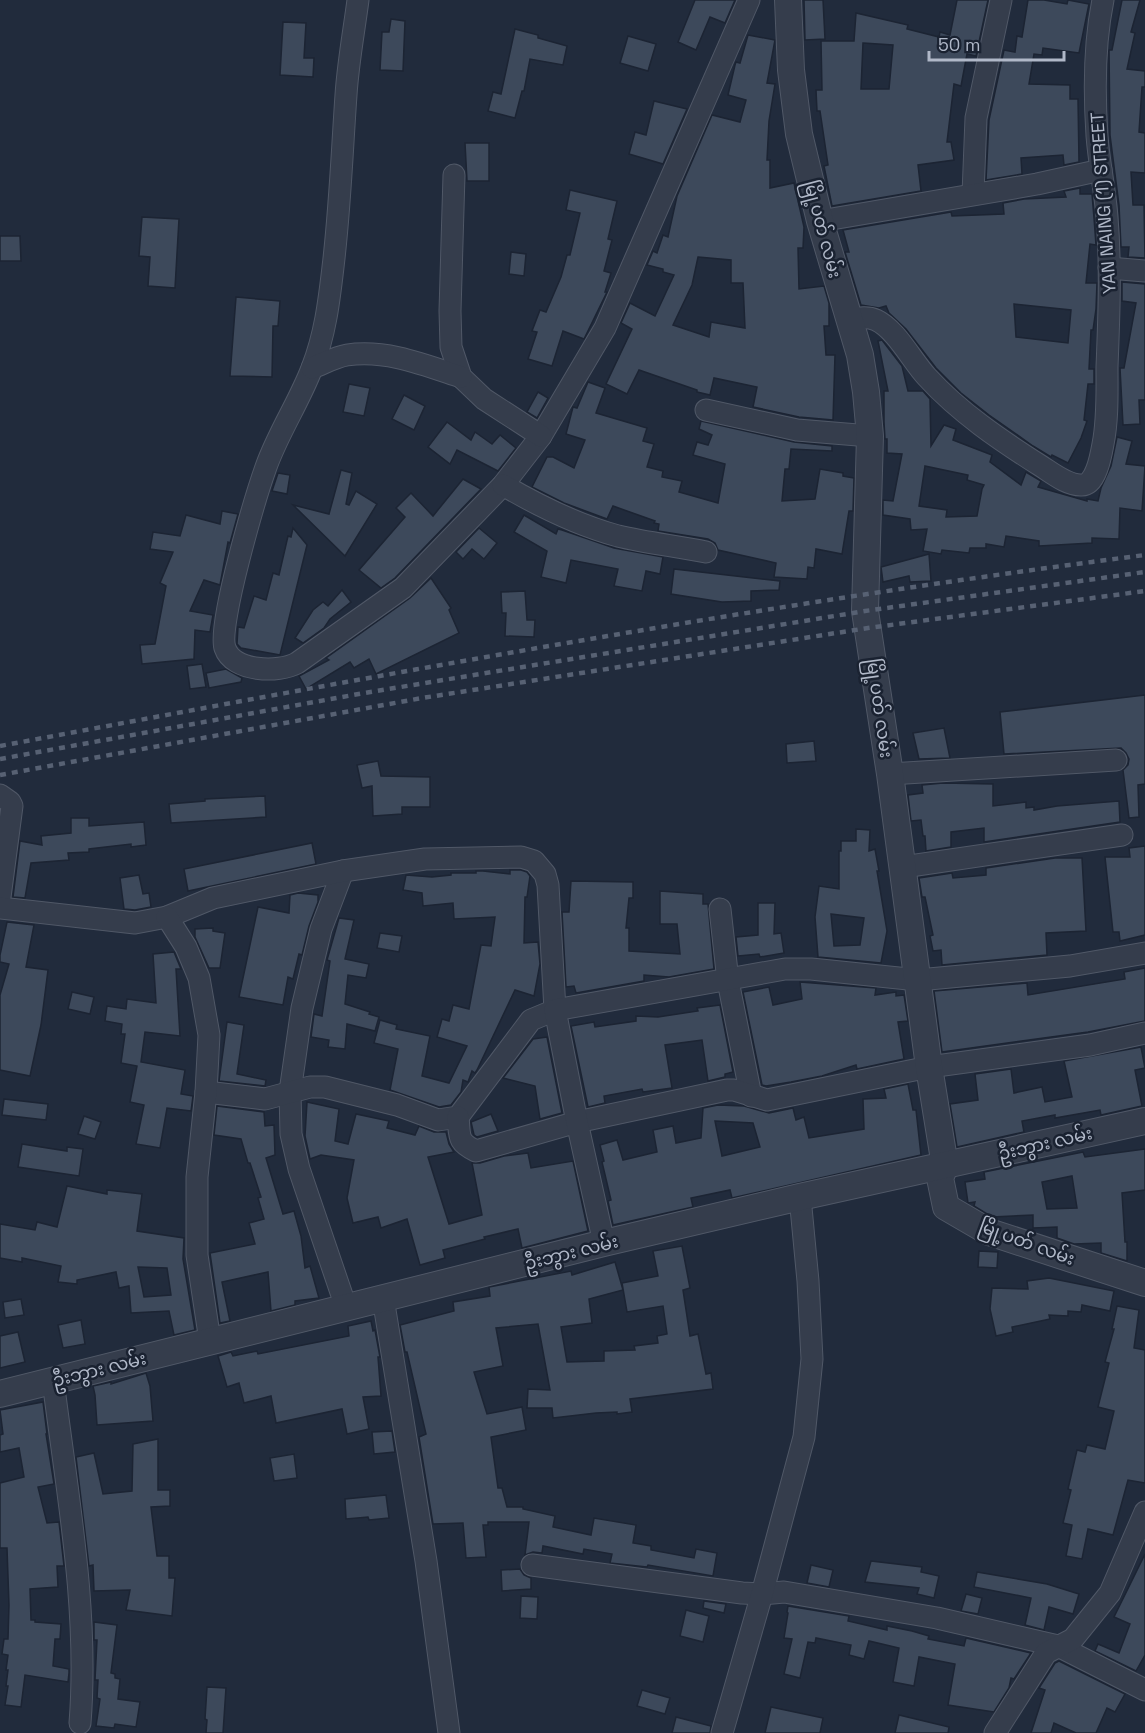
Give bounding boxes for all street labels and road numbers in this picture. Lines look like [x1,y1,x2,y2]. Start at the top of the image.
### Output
street label: YAN NAING (1) STREET [1085,111,1121,295]
street label: မြို့ပတ် လမ်း [795,177,849,282]
street label: မြို့ပတ် လမ်း [858,656,900,760]
street label: ဦးဘွား လမ်း [995,1120,1095,1169]
street label: မြို့ပတ် လမ်း [975,1212,1079,1274]
street label: ဦးဘွား လမ်း [521,1228,621,1279]
street label: ဦးဘွား လမ်း [49,1345,149,1396]

